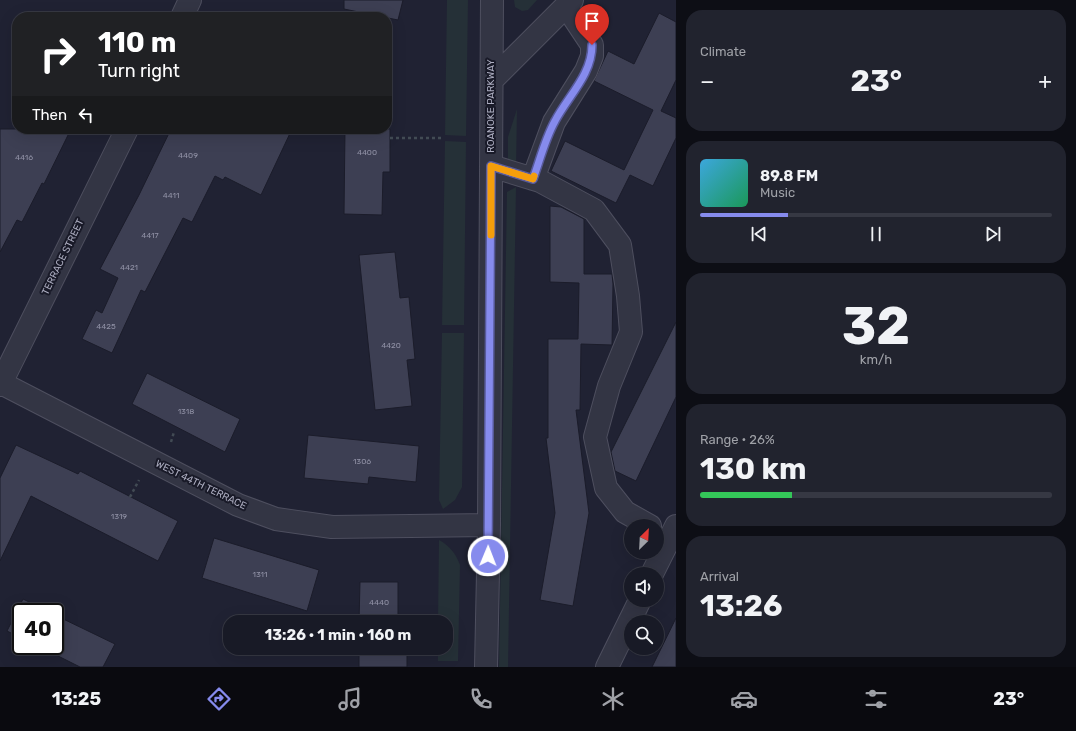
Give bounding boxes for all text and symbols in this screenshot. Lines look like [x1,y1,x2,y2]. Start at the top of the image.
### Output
pin [575,4,609,45]
icon: arrive [581,10,603,32]
text: 110 m [98,26,176,59]
icon: right [32,28,84,80]
text: Climate [700,44,746,59]
street label: ROANOKE PARKWAY [485,59,497,153]
text: Turn right [98,60,180,82]
text: 23° [850,63,902,99]
text: − [700,68,714,95]
text: + [1038,68,1052,95]
icon: left [75,104,97,126]
text: Then [32,106,67,124]
house number: 4400 [357,148,377,157]
house number: 4409 [178,151,198,160]
house number: 4416 [15,153,33,162]
text: 89.8 FM [760,167,818,185]
text: Music [760,185,795,200]
house number: 4411 [163,191,179,200]
street label: TERRACE STREET [39,217,87,297]
icon: previous [748,223,770,245]
icon: pause [865,223,887,245]
icon: next [982,223,1004,245]
house number: 4417 [141,231,159,240]
house number: 4421 [120,263,138,272]
text: 32 [842,295,910,357]
house number: 4425 [96,322,116,331]
house number: 4420 [381,341,401,350]
text: km/h [860,352,892,367]
house number: 1318 [178,407,194,416]
text: Range · 26% [700,432,775,447]
text: 130 km [700,451,807,487]
house number: 1306 [353,457,371,466]
street label: WEST 44TH TERRACE [154,458,248,512]
house number: 1319 [111,512,127,521]
north arrow [624,519,664,559]
map controls [624,519,664,655]
position arrow [467,535,509,577]
button: sound [624,567,664,607]
text: Arrival [700,569,739,584]
house number: 1311 [253,570,267,579]
text: 13:26 [700,588,782,624]
house number: 4440 [369,598,389,607]
speed limit sign: 40 [12,603,64,655]
button: search [624,615,664,655]
text: 13:26 · 1 min · 160 m [265,626,411,644]
icon: directions [205,685,233,713]
icon: music [336,685,364,713]
icon: phone [467,685,495,713]
icon: climate [599,685,627,713]
icon: car [730,685,758,713]
icon: filters [862,685,890,713]
text: 13:25 [52,688,101,710]
text: 23° [993,688,1024,710]

